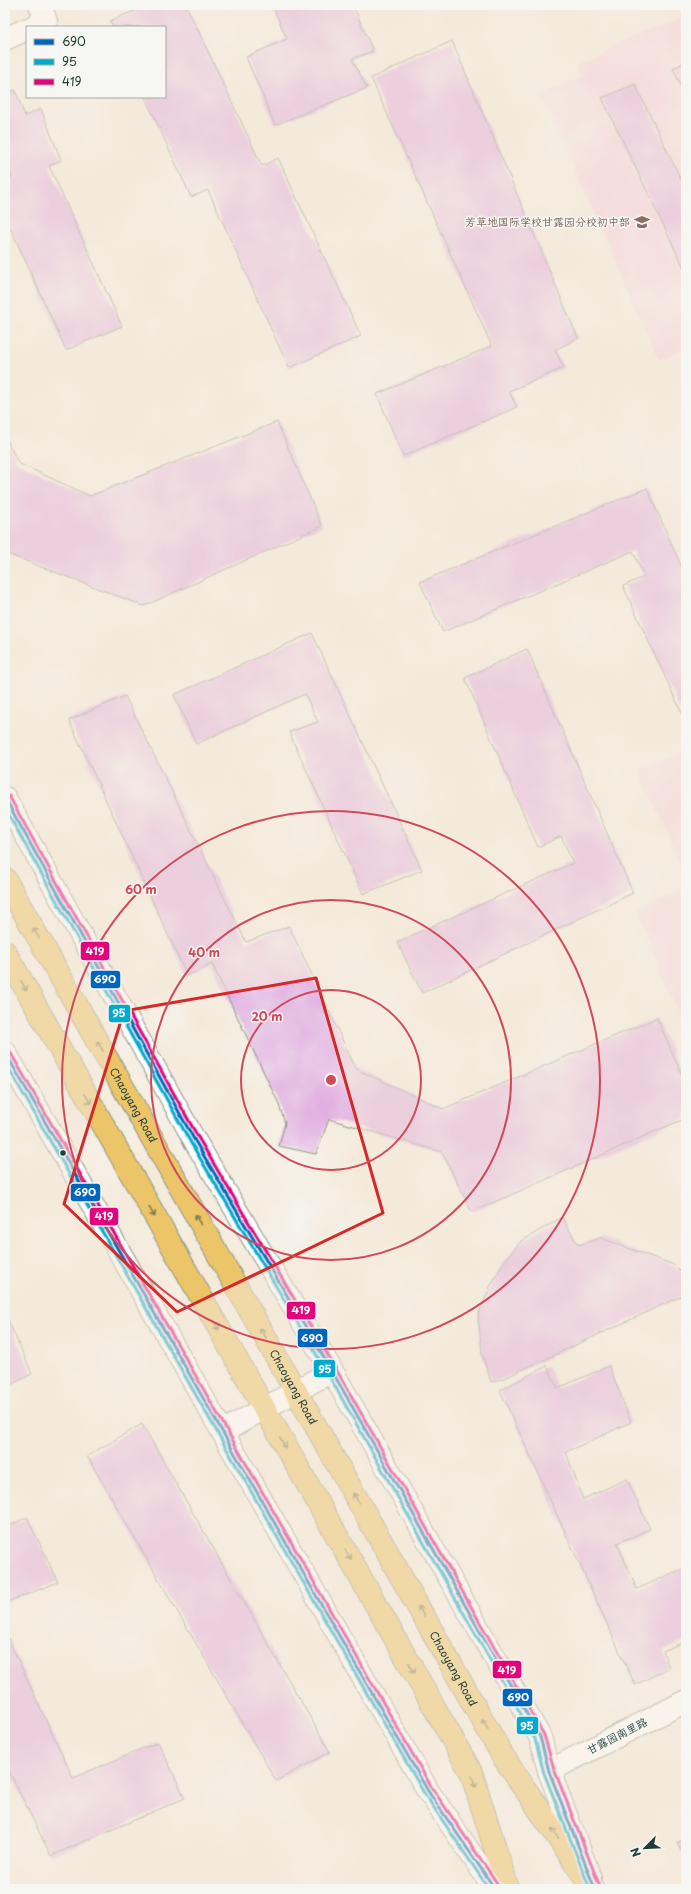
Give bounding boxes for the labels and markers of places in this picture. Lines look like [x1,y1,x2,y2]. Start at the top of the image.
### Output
place label: 芳草地国际学校甘露园分校初中部 [465,213,630,230]
school or university icon: 芳草地国际学校甘露园分校初中部 [633,213,651,231]
centre of rings [324,1073,338,1087]
unlabelled marker [58,1148,68,1158]

